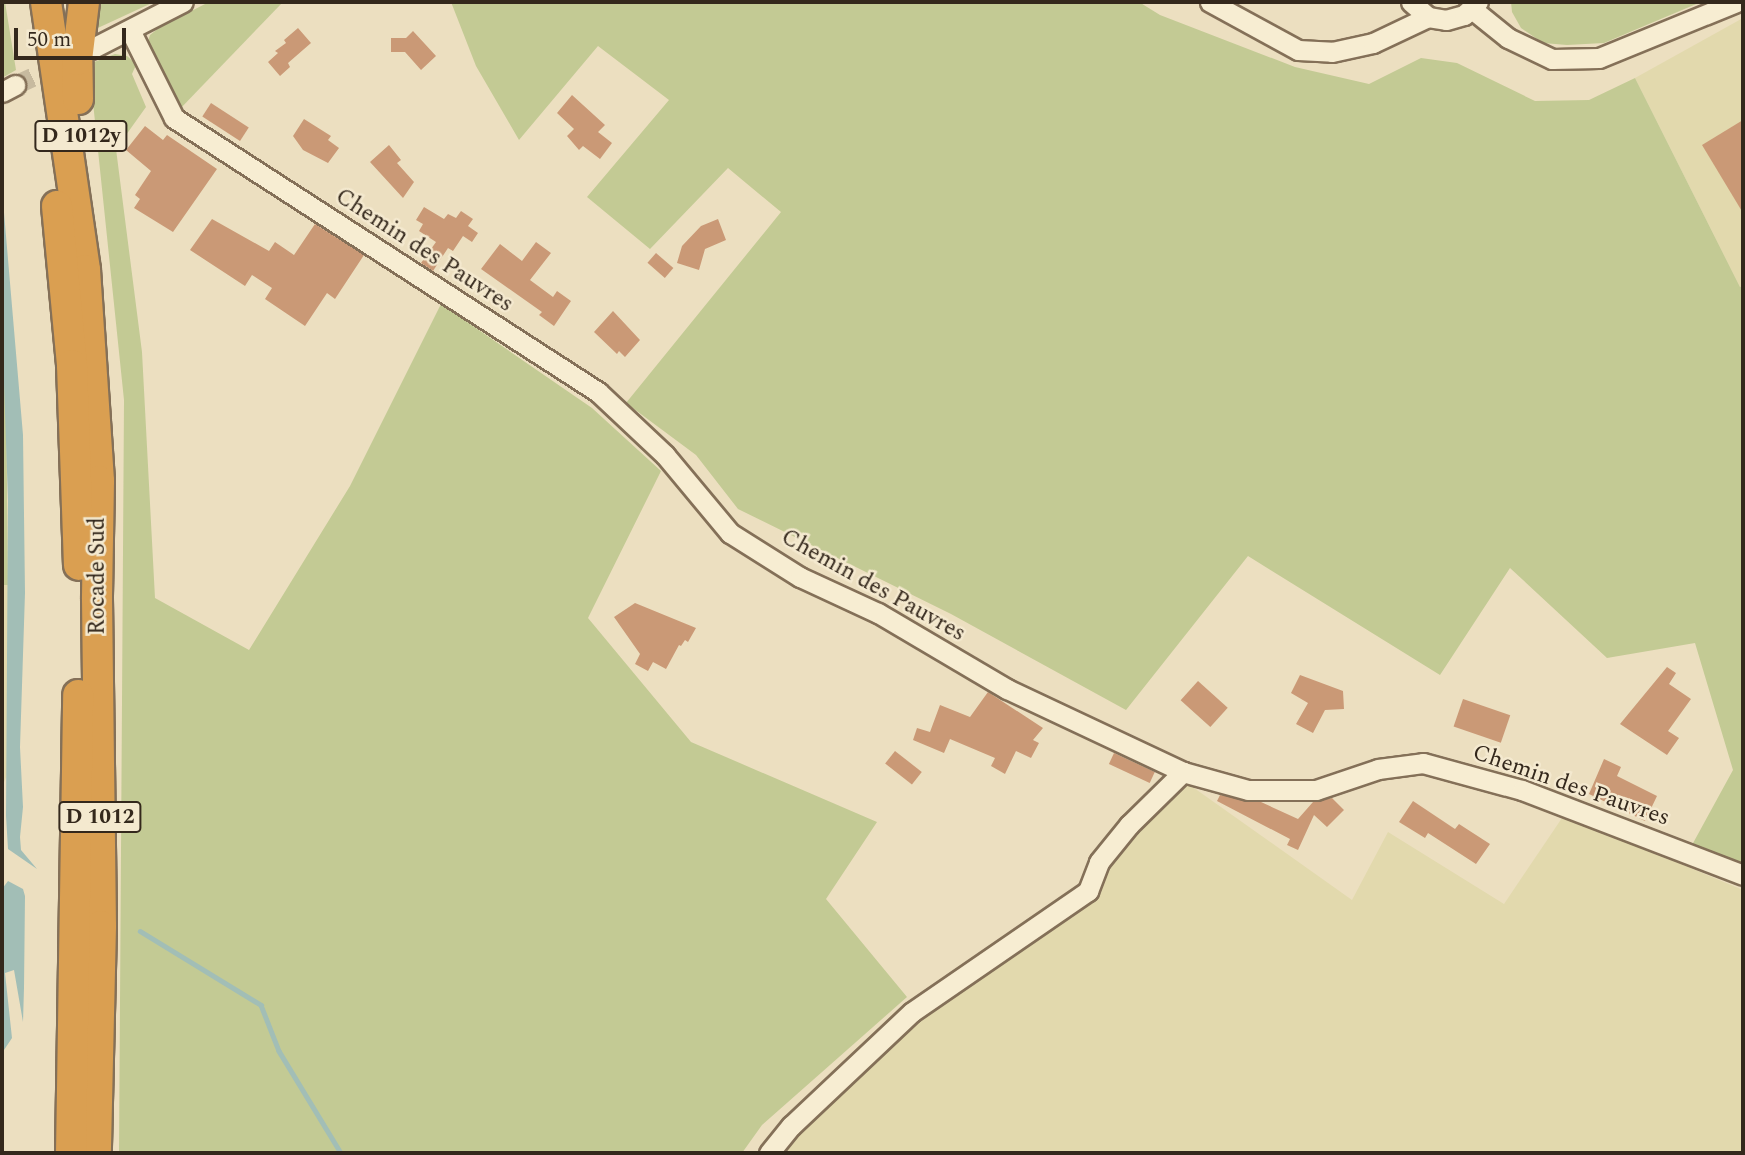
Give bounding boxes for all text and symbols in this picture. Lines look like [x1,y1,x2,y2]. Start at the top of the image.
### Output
scale bar [18,14,130,58]
text: 50 m [27,24,71,56]
road number: D 1012y [34,118,128,154]
street label: Chemin des Pauvres [330,183,518,319]
street label: Rocade Sud [84,517,112,635]
street label: Chemin des Pauvres [776,524,970,648]
street label: Chemin des Pauvres [1469,739,1673,833]
road number: D 1012 [58,800,142,834]

